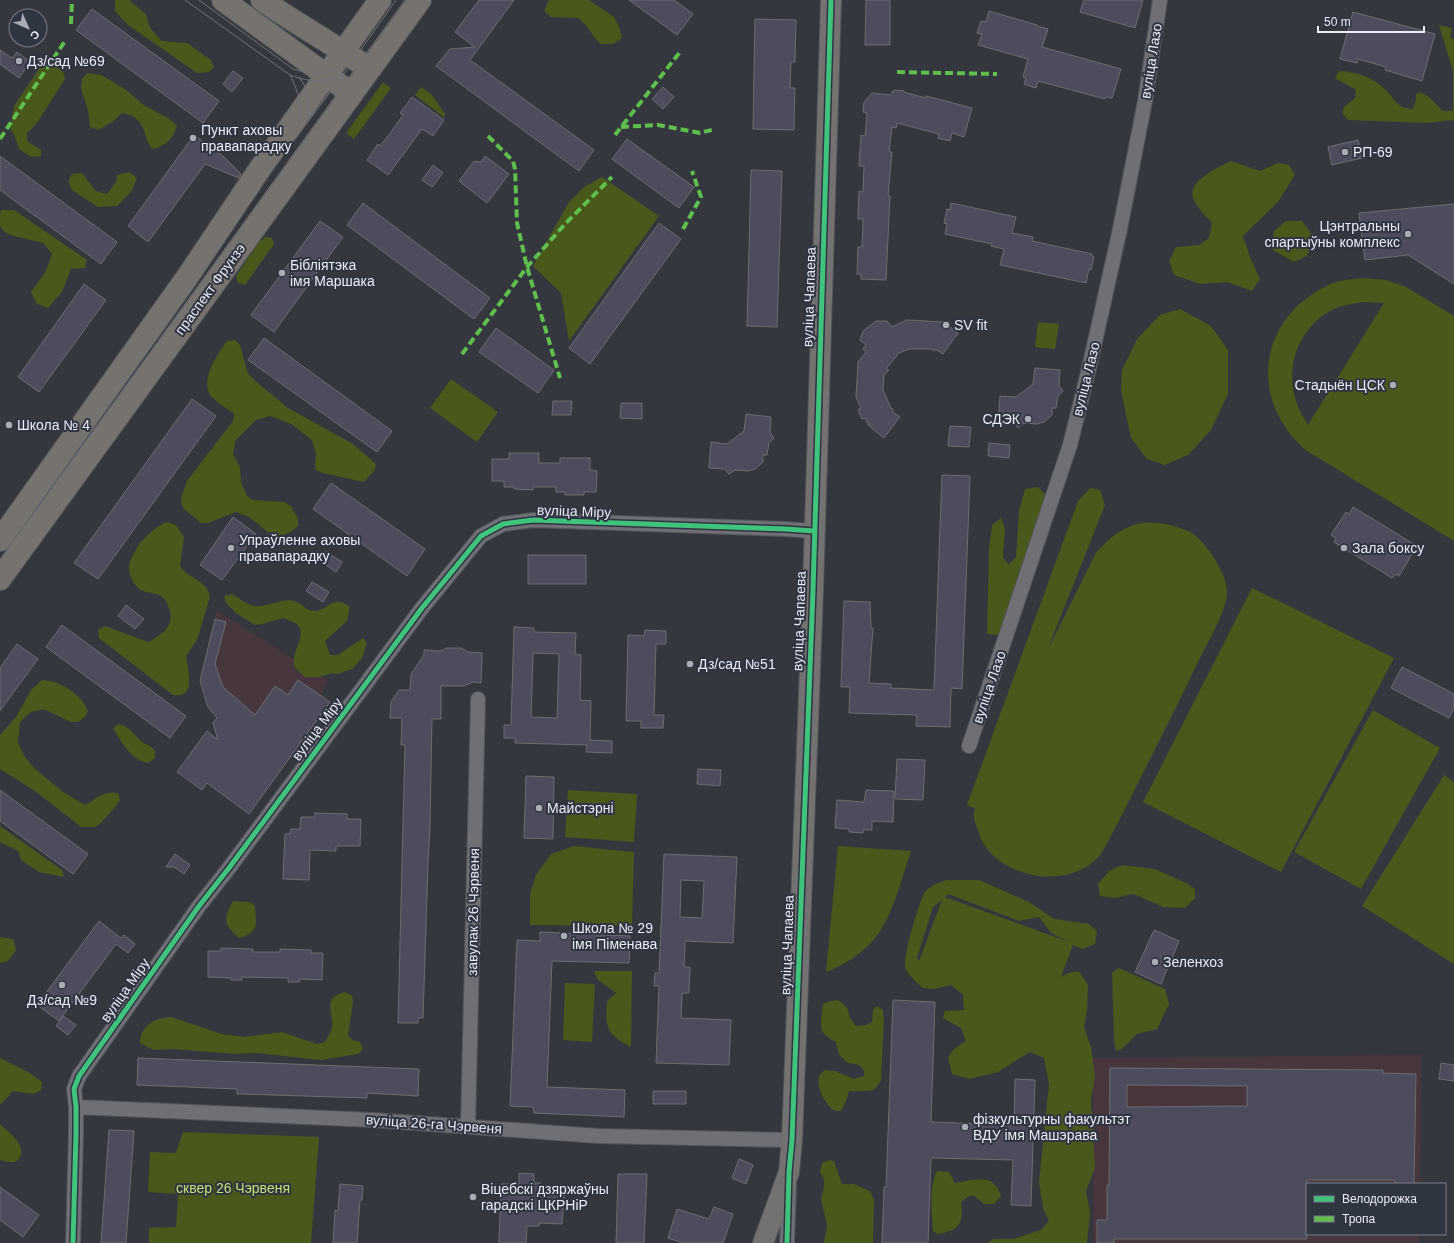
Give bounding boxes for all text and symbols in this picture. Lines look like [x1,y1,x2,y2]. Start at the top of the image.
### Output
north arrow [8,8,48,48]
scale bar [1318,8,1424,34]
text: 50 m [1324,15,1351,29]
street label: вуліца Лазо [1137,22,1165,100]
text: С [28,28,42,42]
place label: Дз/сад №69 [27,53,105,69]
marker: Дз/сад №69 [14,56,24,66]
place label: Пункт аховы правапарадку [201,122,292,154]
marker: Пункт аховы правапарадку [188,133,198,143]
place label: РП-69 [1353,144,1393,160]
marker: РП-69 [1340,147,1350,157]
place label: Цэнтральны спартыўны комплекс [1264,218,1400,250]
marker: Цэнтральны спартыўны комплекс [1403,229,1413,239]
street label: праспект Фрунзэ [172,240,248,338]
street label: вуліца Чапаева [799,246,819,347]
place label: Бібліятэка імя Маршака [290,257,375,289]
marker: Бібліятэка імя Маршака [277,268,287,278]
place label: SV fit [954,317,988,333]
marker: SV fit [941,320,951,330]
street label: вуліца Лазо [1069,340,1103,418]
place label: Стадыён ЦСК [1295,377,1386,393]
marker: Стадыён ЦСК [1388,380,1398,390]
place label: СДЭК [982,411,1021,427]
marker: СДЭК [1023,414,1033,424]
place label: Школа № 4 [17,417,90,433]
marker: Школа № 4 [4,420,14,430]
street label: вуліца Міру [537,502,611,520]
place label: Упраўленне аховы правапарадку [239,532,360,564]
place label: Зала боксу [1352,540,1424,556]
marker: Упраўленне аховы правапарадку [226,543,236,553]
marker: Зала боксу [1339,543,1349,553]
street label: вуліца Чапаева [789,570,809,671]
street label: вуліца Лазо [969,648,1009,725]
place label: Дз/сад №51 [698,656,776,672]
marker: Дз/сад №51 [685,659,695,669]
street label: вуліца Міру [288,695,346,763]
place label: Майстэрні [547,800,614,816]
marker: Майстэрні [534,803,544,813]
street label: завулак 26 Чэрвеня [464,848,482,976]
street label: вуліца Чапаева [777,894,797,995]
place label: Школа № 29 імя Піменава [572,920,658,952]
marker: Школа № 29 імя Піменава [559,931,569,941]
place label: Зеленхоз [1163,954,1223,970]
street label: вуліца Міру [97,955,153,1025]
marker: Зеленхоз [1150,957,1160,967]
marker: Дз/сад №9 [57,980,67,990]
place label: Дз/сад №9 [27,992,97,1008]
street label: вуліца 26-га Чэрвеня [366,1111,502,1137]
place label: фізкультурны факультэт ВДУ імя Машэрава [973,1111,1131,1143]
marker: фізкультурны факультэт ВДУ імя Машэрава [960,1122,970,1132]
park label: сквер 26 Чэрвеня [176,1180,290,1196]
place label: Віцебскі дзяржаўны гарадскі ЦКРНіР [481,1181,609,1213]
legend [1306,1183,1446,1235]
marker: Віцебскі дзяржаўны гарадскі ЦКРНіР [468,1192,478,1202]
text: Велодорожка [1342,1192,1417,1206]
text: Тропа [1342,1212,1376,1226]

